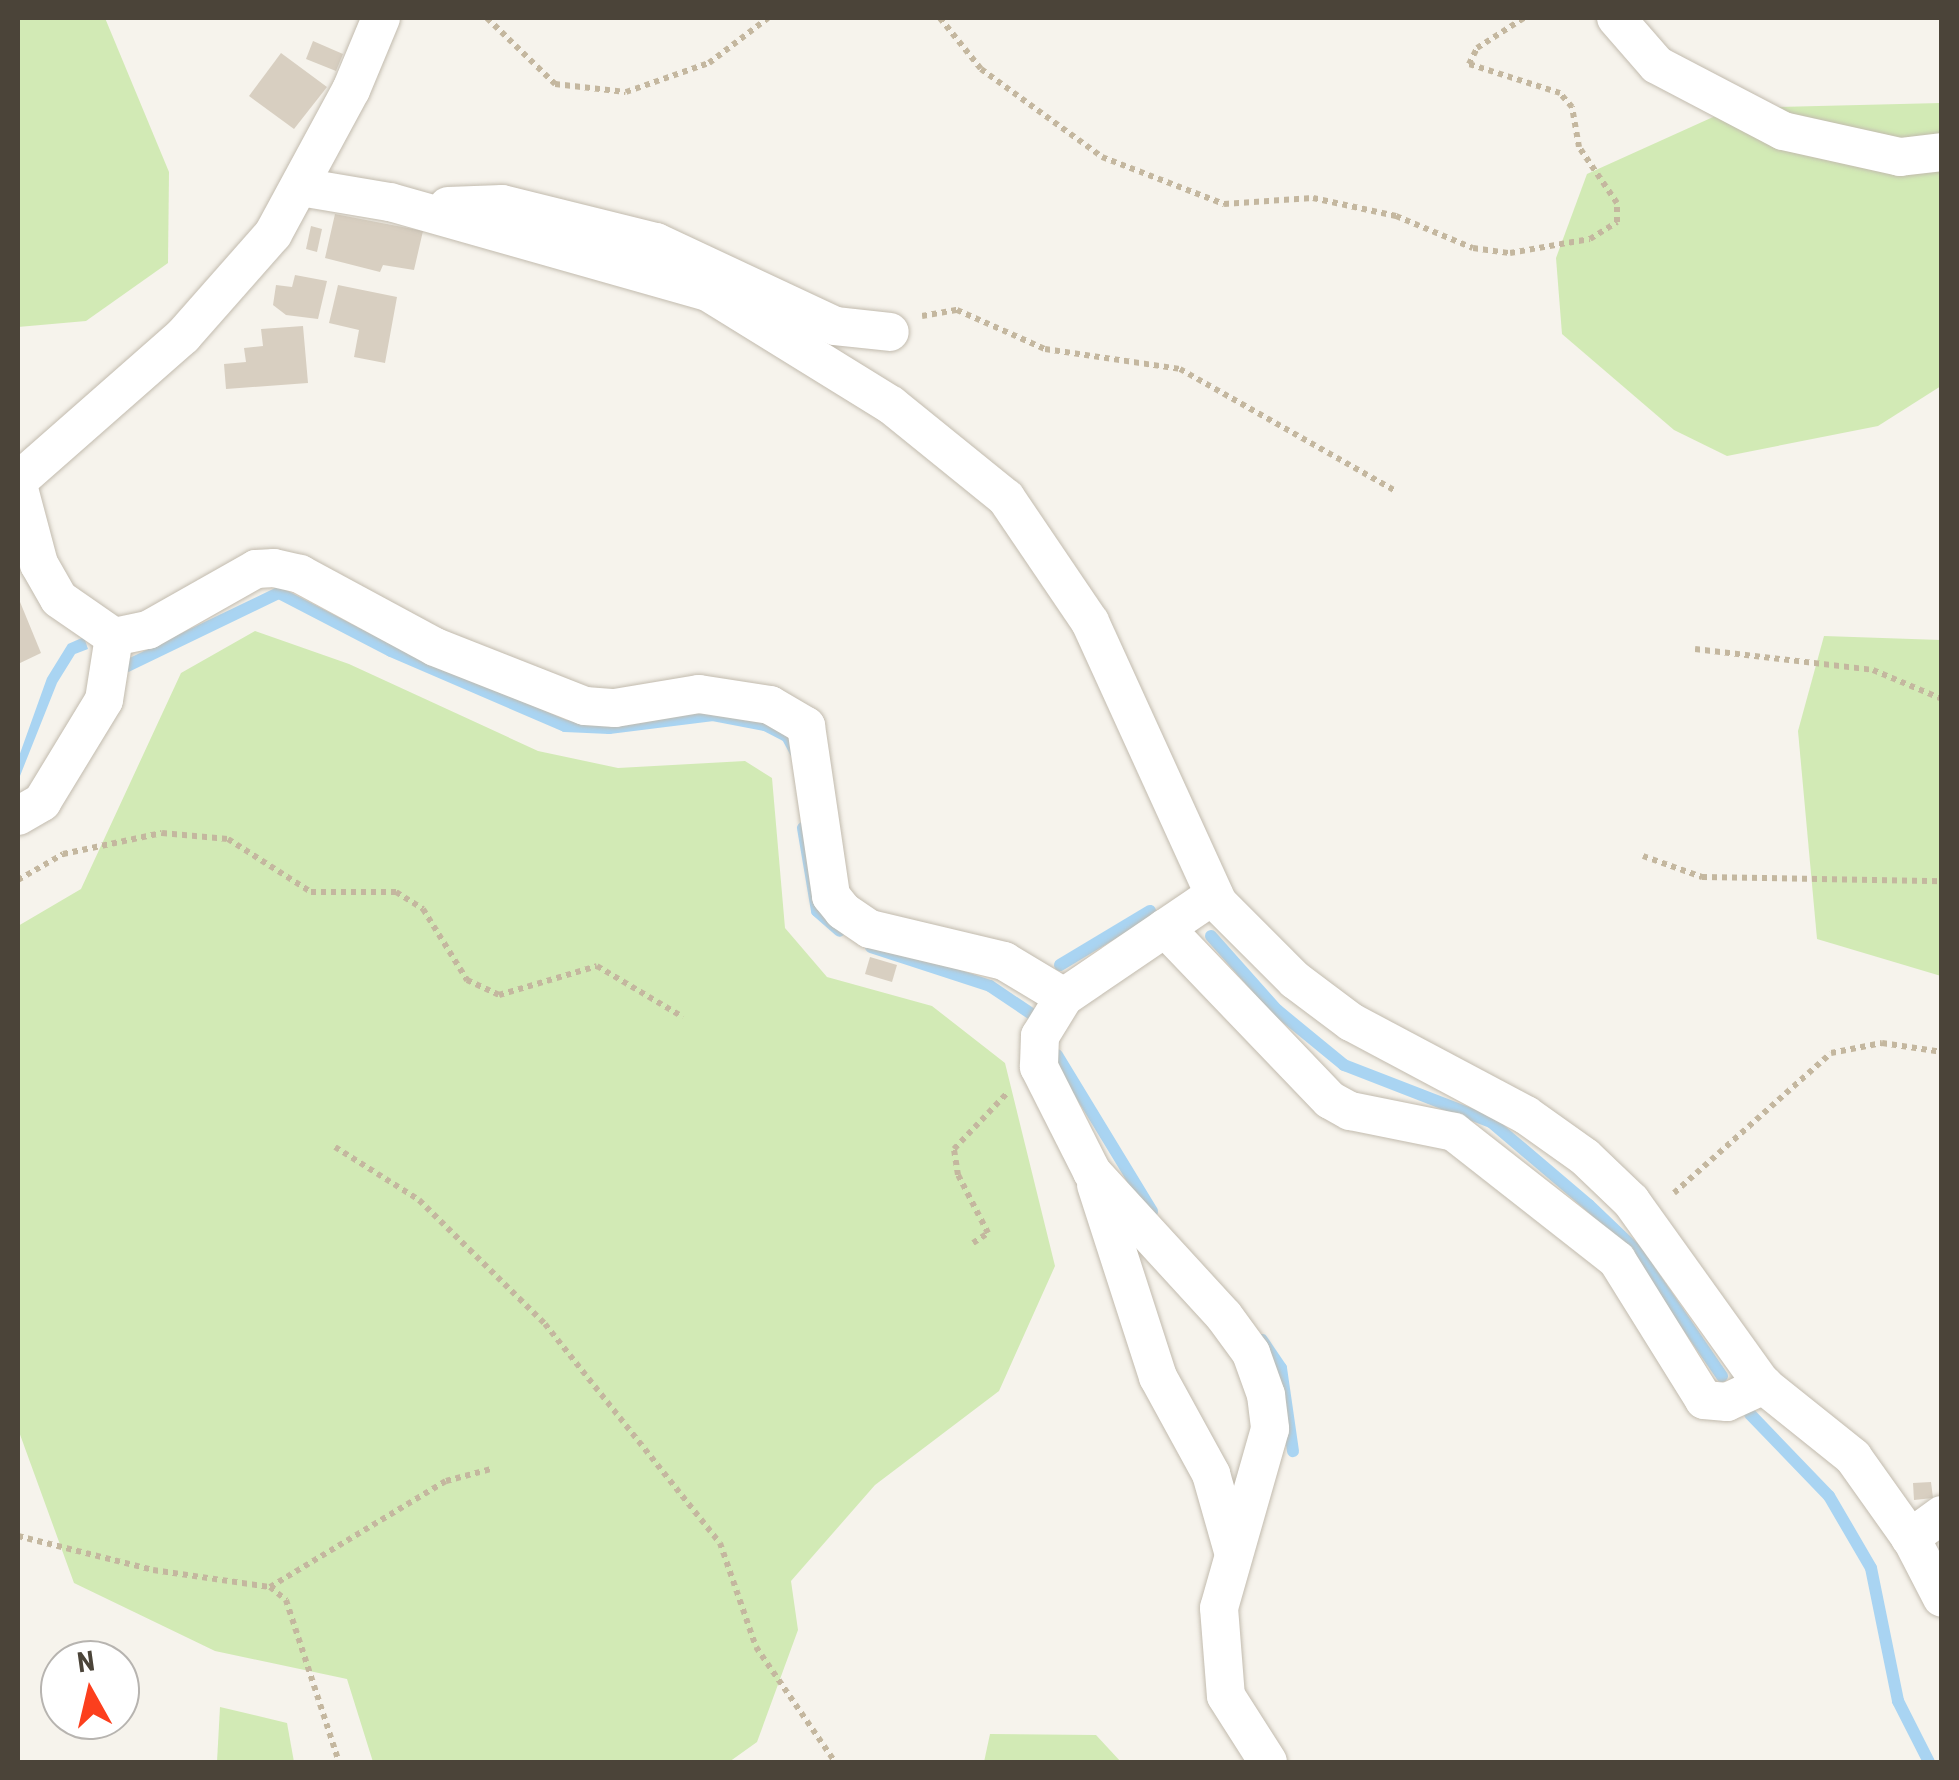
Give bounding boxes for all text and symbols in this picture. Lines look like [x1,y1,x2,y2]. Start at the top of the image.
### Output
north arrow [40,1640,140,1740]
text: N [75,1644,97,1679]

